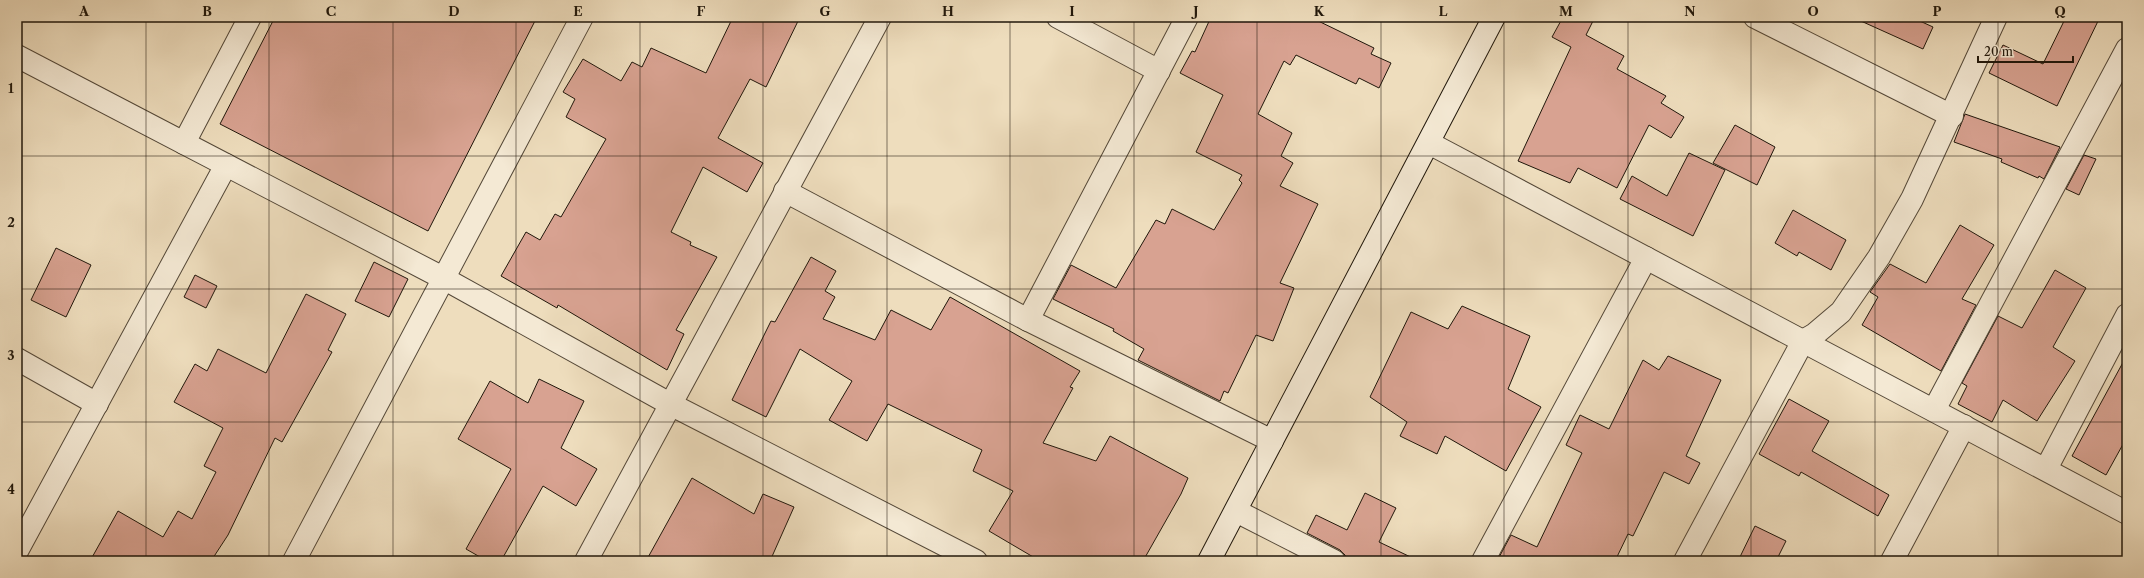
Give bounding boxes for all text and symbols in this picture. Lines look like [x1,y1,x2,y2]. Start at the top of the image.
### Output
text: A [78,3,90,19]
text: B [202,3,212,19]
text: C [326,3,336,19]
text: D [448,3,460,19]
text: E [573,3,583,19]
text: F [697,3,706,19]
text: G [819,3,831,19]
text: H [942,3,954,19]
text: I [1069,3,1075,19]
text: J [1191,3,1199,19]
text: K [1314,3,1325,19]
text: L [1439,3,1448,19]
text: M [1559,3,1573,19]
text: N [1684,3,1696,19]
text: O [1807,3,1819,19]
text: P [1933,3,1942,19]
text: Q [2054,3,2066,19]
scale bar [1978,38,2073,64]
text: 20 m [1984,44,2013,59]
text: 1 [8,80,14,96]
text: 2 [7,214,15,230]
text: 3 [7,347,15,363]
text: 4 [7,481,15,497]

